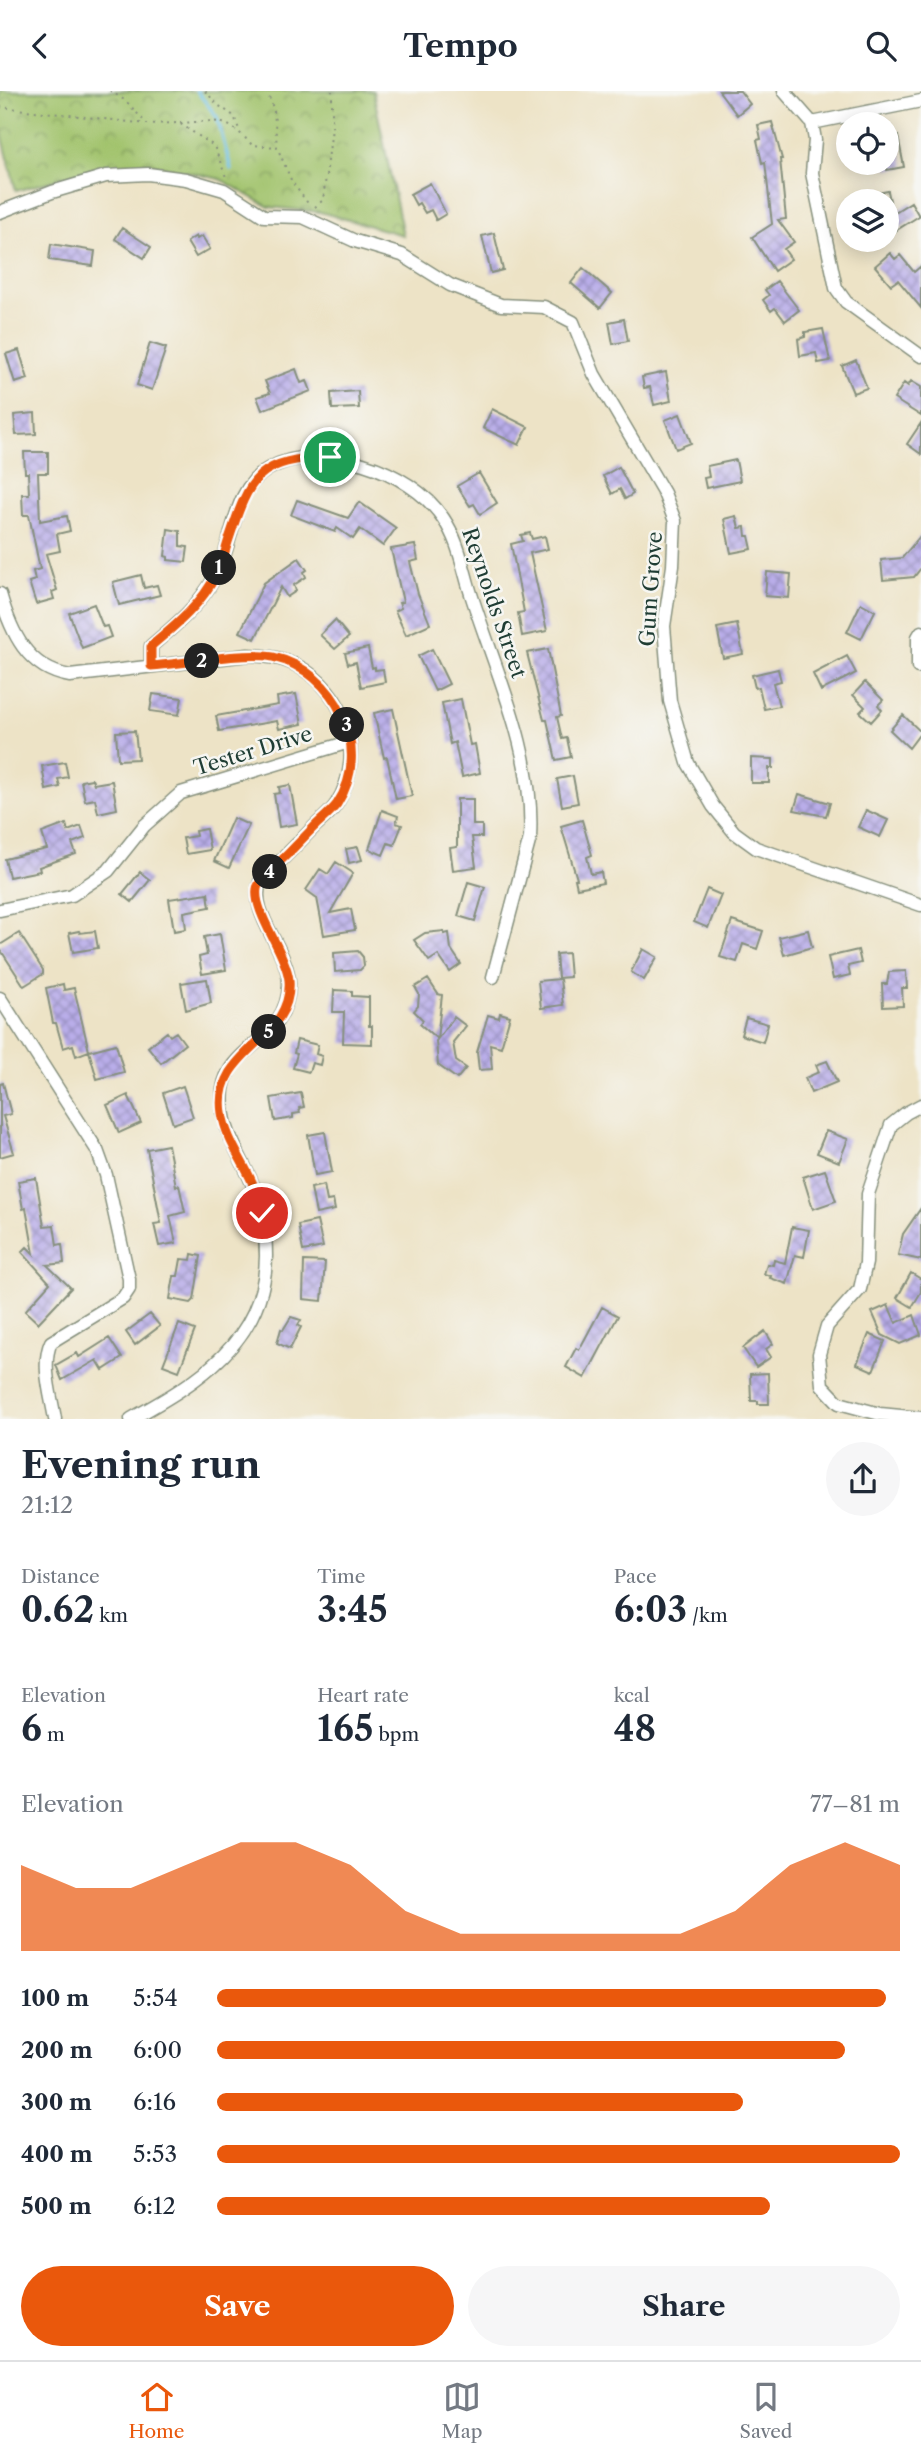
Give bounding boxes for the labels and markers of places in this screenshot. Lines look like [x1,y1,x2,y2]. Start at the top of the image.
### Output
pin [300,427,360,487]
pin: 1 [202,551,236,585]
pin: 2 [184,643,220,679]
pin: 3 [330,707,364,743]
pin: 4 [252,855,288,889]
pin: 5 [252,1014,286,1049]
pin [232,1183,292,1243]

